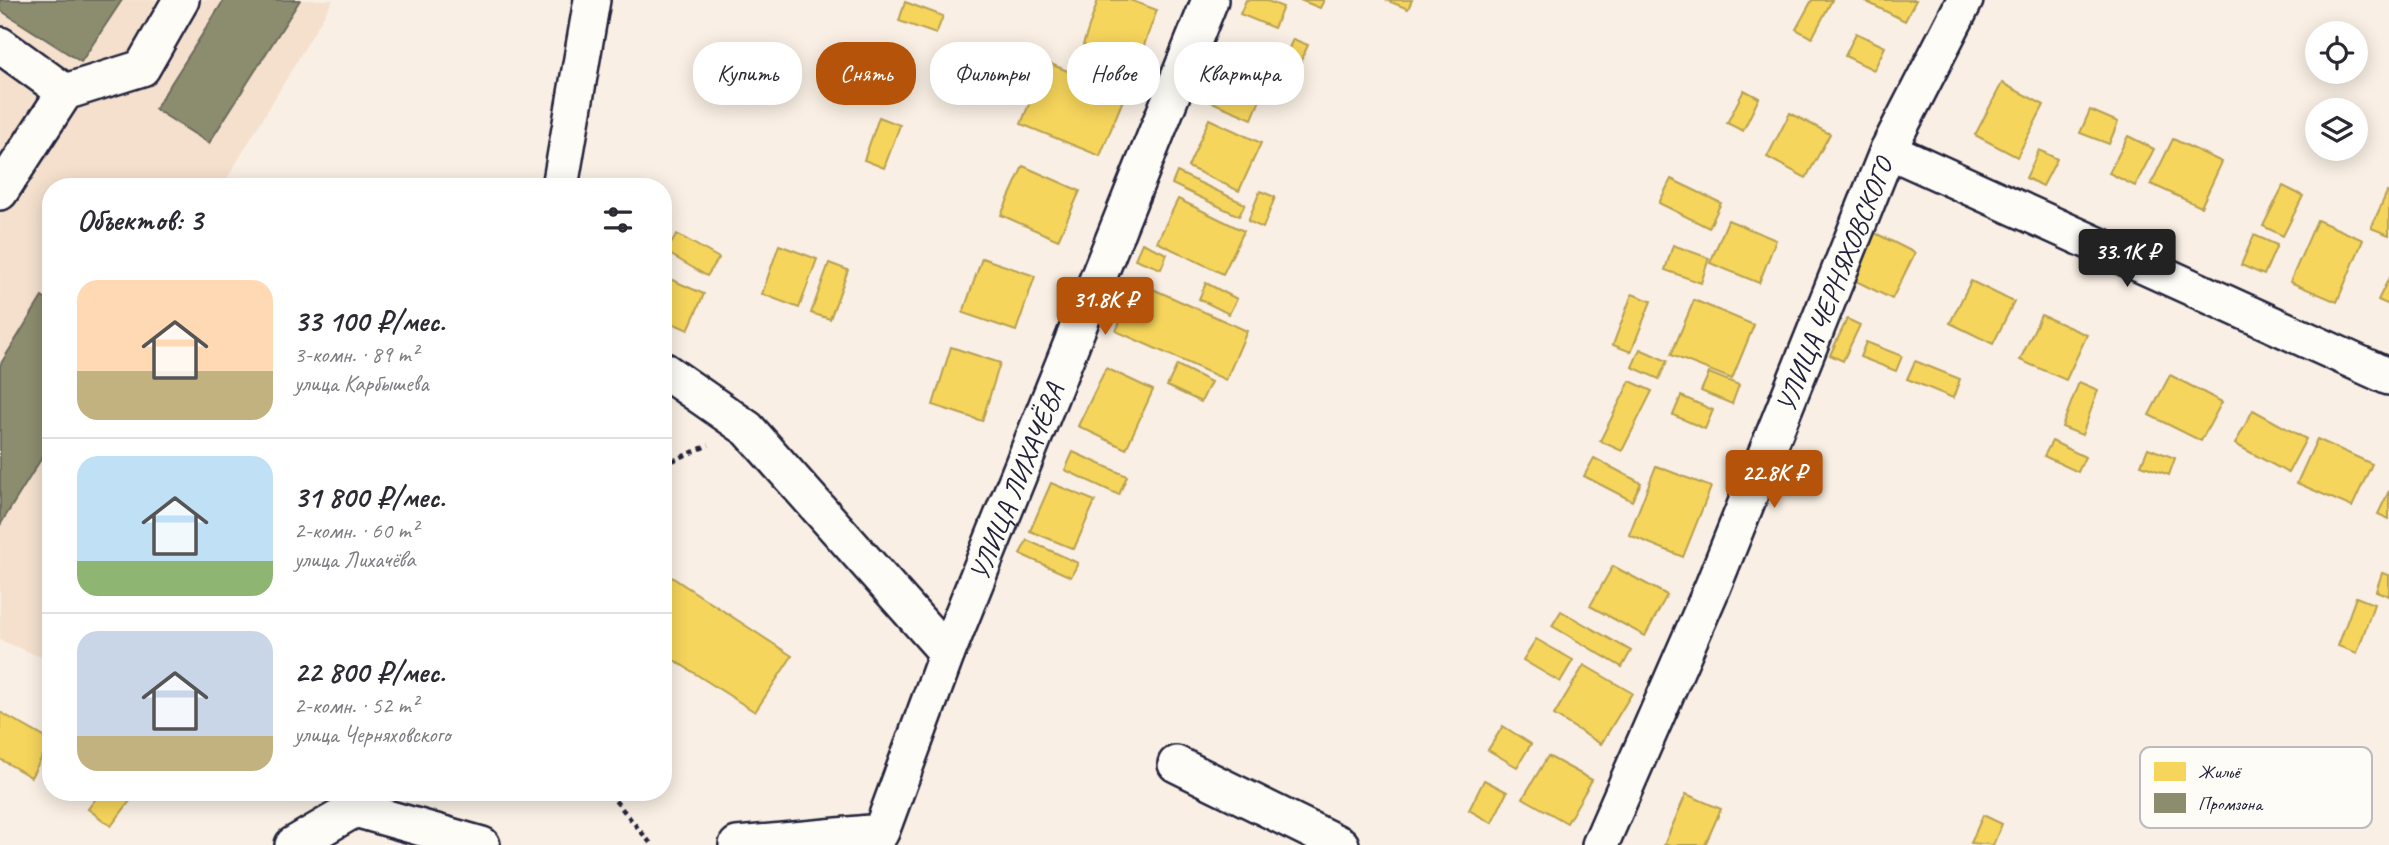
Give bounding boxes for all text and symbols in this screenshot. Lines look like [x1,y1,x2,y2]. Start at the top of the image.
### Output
map controls [2305,21,2368,161]
button: locate [2305,21,2368,84]
chip: Купить [693,42,802,105]
chip: Снять [816,42,916,105]
chip: Фильтры [930,42,1053,105]
chip: Новое [1067,42,1160,105]
chip: Квартира [1174,42,1304,105]
button: layers [2305,98,2368,161]
street label: УЛИЦА ЧЕРНЯХОВСКОГО [1767,150,1902,417]
text: Объектов: 3 [77,201,202,239]
icon: filters [599,201,637,239]
pin: 33.1K ₽ [2062,230,2192,289]
text: 33.1K ₽ [2095,237,2159,266]
pin: 31.8K ₽ [1040,278,1170,337]
text: 31.8K ₽ [1073,285,1137,314]
text: 33 100 ₽/мес. [294,302,445,340]
icon: home [133,308,217,392]
text: 3-комн. · 89 m² [294,340,418,369]
text: улица Карбышева [294,369,428,398]
street label: УЛИЦА ЛИХАЧЁВА [961,376,1072,585]
pin: 22.8K ₽ [1709,450,1839,510]
text: 22.8K ₽ [1742,458,1806,487]
text: 31 800 ₽/мес. [294,478,445,516]
icon: home [133,484,217,568]
text: 2-комн. · 60 m² [294,516,418,545]
text: улица Лихачёва [294,545,415,574]
text: 22 800 ₽/мес. [294,653,445,691]
icon: home [133,659,217,743]
text: 2-комн. · 52 m² [294,691,418,720]
text: улица Черняховского [294,720,450,749]
legend [2140,747,2372,828]
text: Жильё [2198,760,2242,784]
text: Промзона [2198,792,2264,816]

